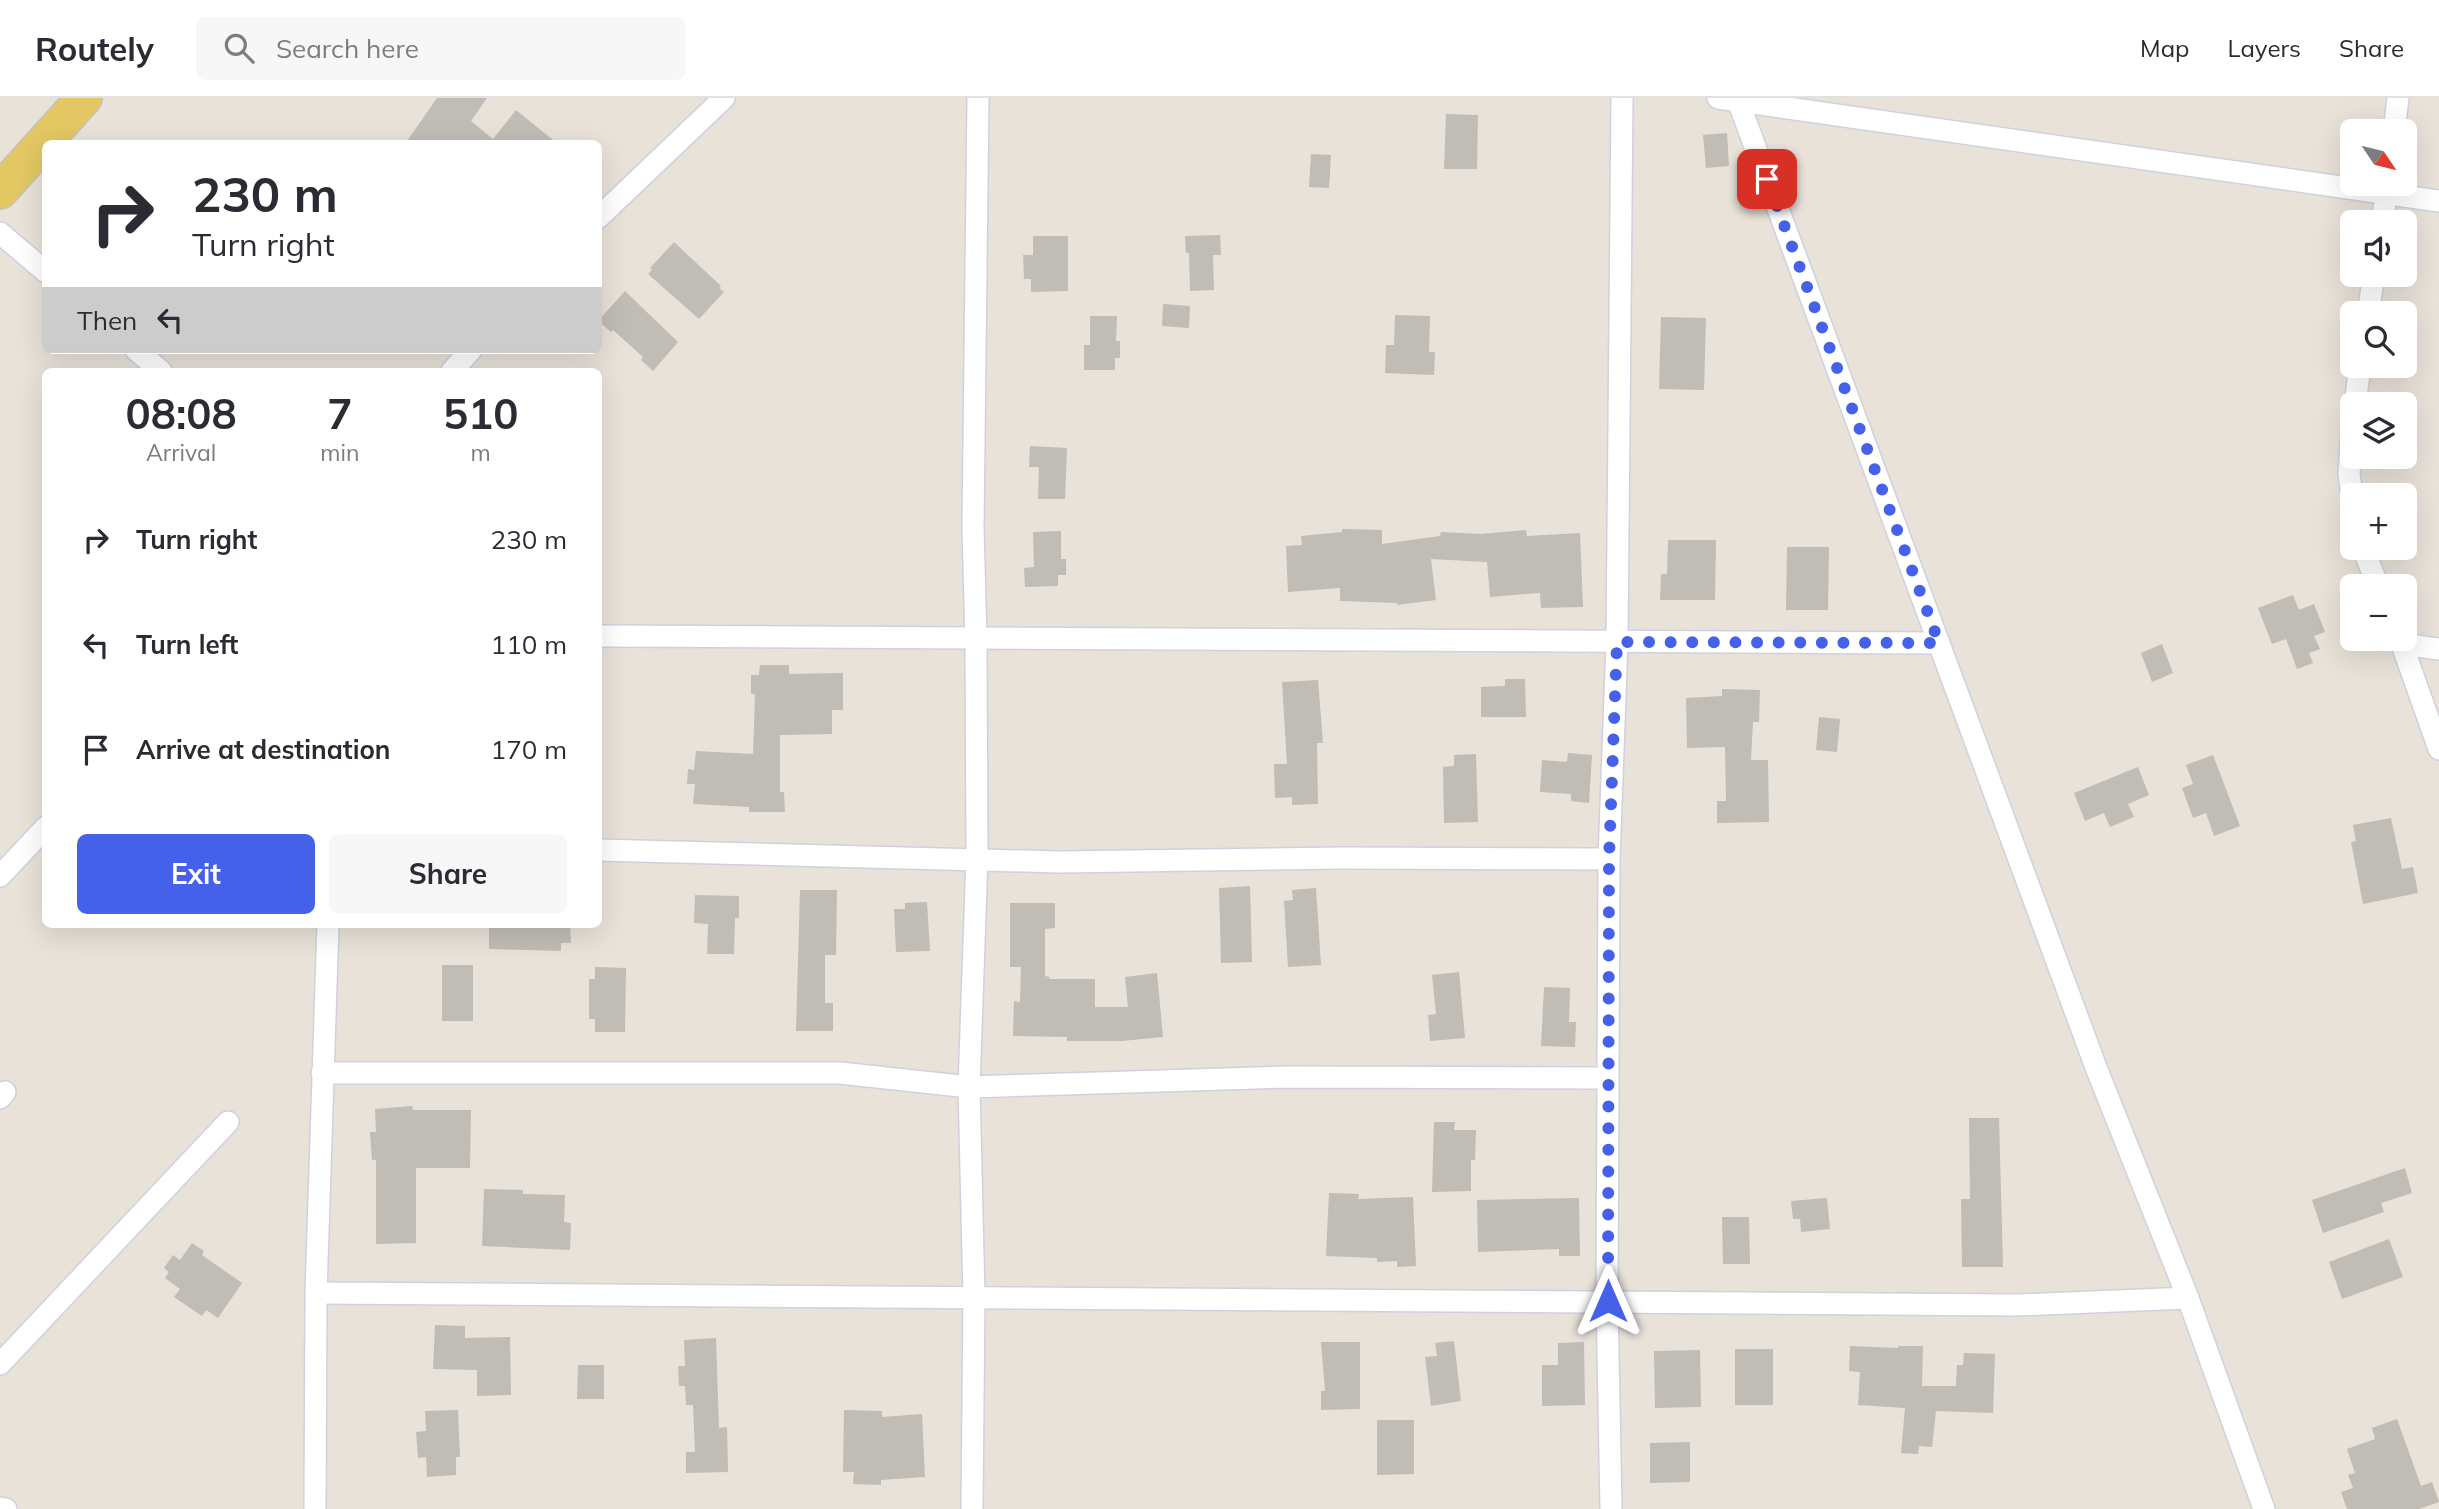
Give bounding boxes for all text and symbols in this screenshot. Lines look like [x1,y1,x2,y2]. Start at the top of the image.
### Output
search box [196,17,686,80]
text: Routely [35,28,154,69]
icon: search [220,29,258,67]
text: Search here [276,32,419,65]
text: Map [2140,33,2189,63]
text: Layers [2227,33,2301,63]
text: Share [2339,33,2404,63]
north arrow [2340,119,2417,196]
map controls [2340,119,2417,651]
pin [1737,149,1797,209]
icon: arrive [1748,160,1786,198]
text: 230 m [192,163,338,224]
icon: right [77,168,168,259]
button: sound [2340,210,2417,287]
text: Turn right [192,224,335,264]
icon: left [151,301,189,339]
button: search [2340,301,2417,378]
text: Then [77,304,137,337]
text: 08:08 [126,387,237,440]
text: 7 [327,387,352,440]
text: 510 [443,387,518,440]
button: layers [2340,392,2417,469]
text: Arrival [146,438,216,467]
text: min [320,438,359,467]
text: m [471,438,491,467]
button: + [2340,483,2417,560]
icon: right [77,521,115,559]
text: Turn right [136,523,257,556]
text: 230 m [491,523,567,556]
button: − [2340,574,2417,651]
icon: left [77,626,115,664]
text: Turn left [136,628,238,661]
text: 110 m [491,628,567,661]
icon: arrive [77,731,115,769]
text: Arrive at destination [136,733,391,766]
text: 170 m [491,733,567,766]
button: Exit [77,834,315,914]
button: Share [329,834,567,914]
position arrow [1571,1264,1645,1338]

